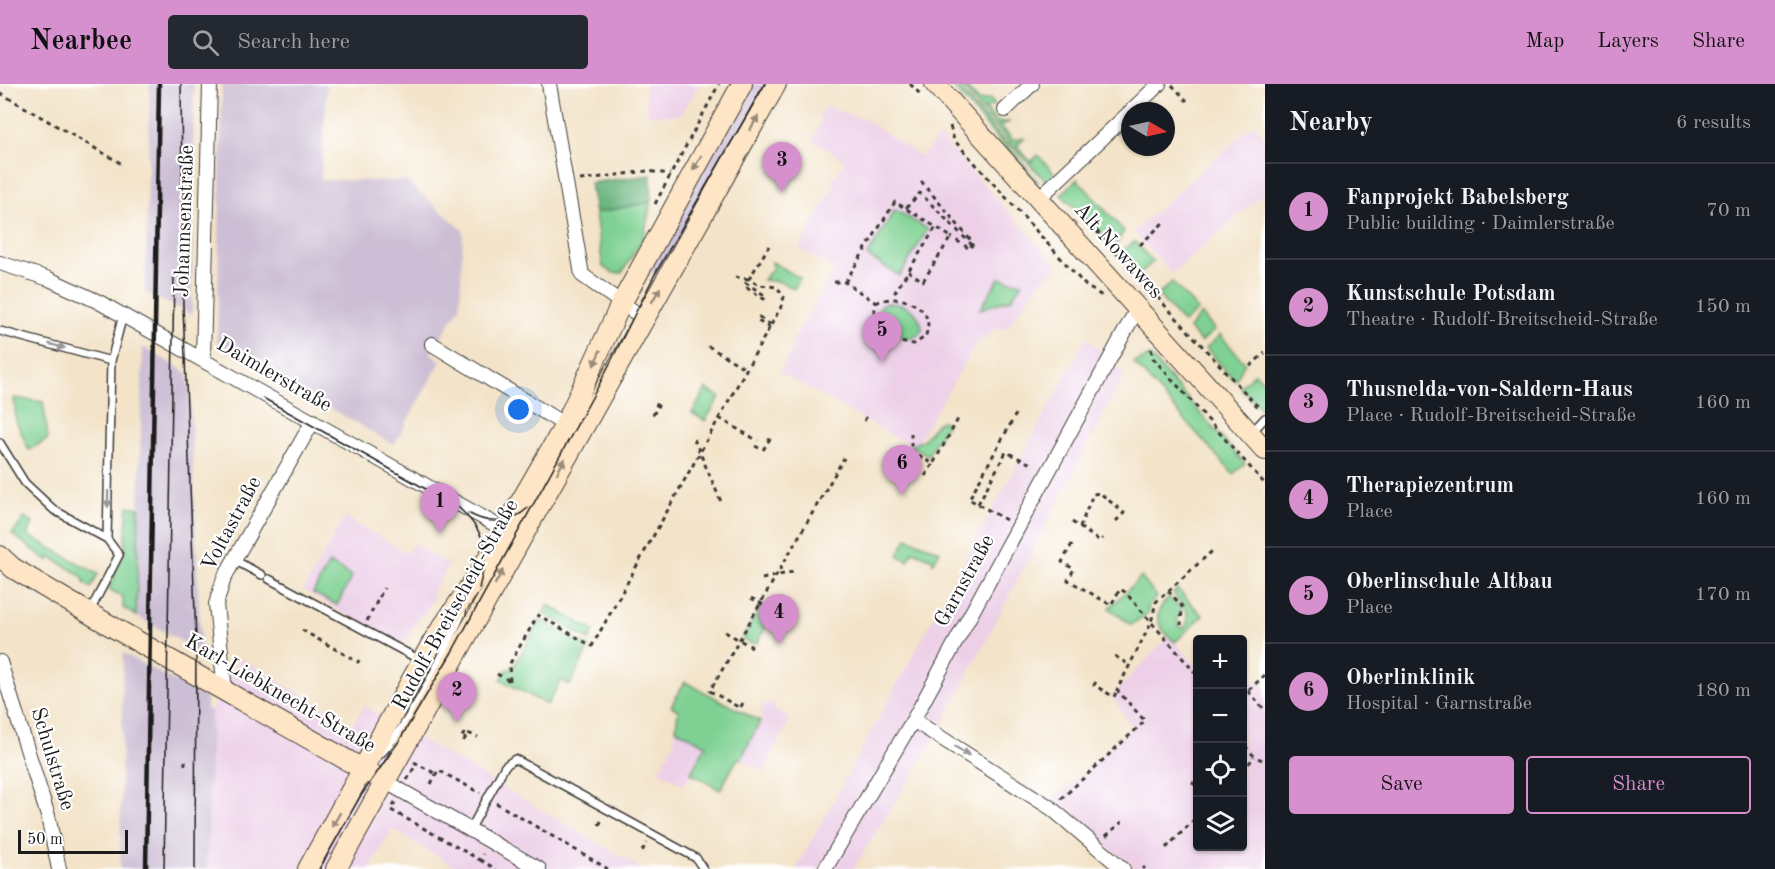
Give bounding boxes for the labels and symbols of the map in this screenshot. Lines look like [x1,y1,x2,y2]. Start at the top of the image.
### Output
north arrow [1121,102,1175,156]
one-way arrow [749,114,759,131]
pin: 3 [762,142,802,192]
street label: Johannsenstraße [172,144,198,298]
one-way arrow [692,155,702,172]
street label: Alt Nowawes [1070,199,1166,303]
one-way arrow [651,286,661,303]
pin: 5 [862,312,902,362]
street label: Daimlerstraße [213,334,335,416]
one-way arrow [47,342,66,352]
one-way arrow [592,349,601,366]
your location [504,395,533,424]
pin: 6 [882,446,922,495]
one-way arrow [556,457,566,474]
street label: Voltastraße [198,473,266,575]
pin: 1 [420,484,460,533]
one-way arrow [104,490,113,509]
street label: Rudolf-Breitscheid-Straße [389,496,523,714]
street label: Garnstraße [931,531,999,631]
one-way arrow [494,568,504,585]
pin: 4 [760,594,798,644]
street label: Karl-Liebknecht-Straße [181,631,379,757]
pin: 2 [438,672,476,722]
street label: Schulstraße [26,705,78,813]
one-way arrow [954,746,971,757]
one-way arrow [331,811,341,828]
scale bar [18,827,128,854]

